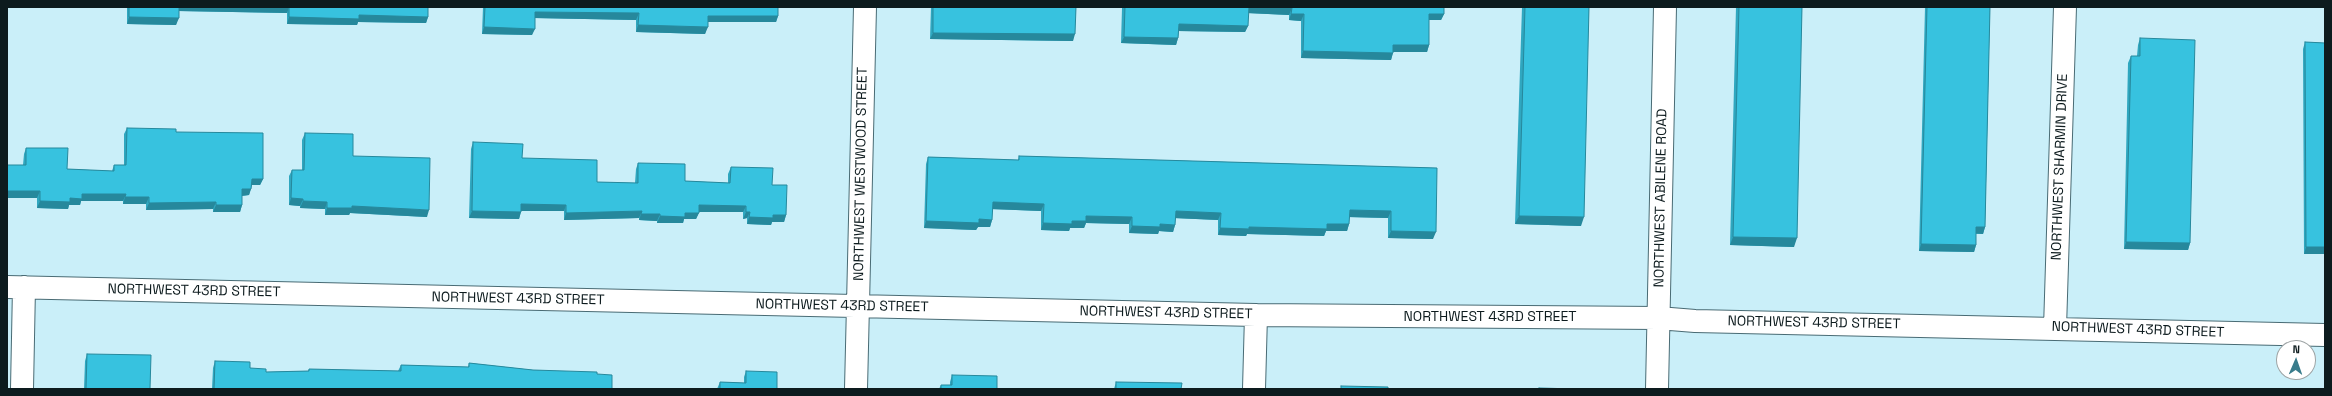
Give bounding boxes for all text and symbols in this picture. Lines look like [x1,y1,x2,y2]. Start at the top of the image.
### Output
street label: NORTHWEST WESTWOOD STREET [851,67,871,281]
street label: NORTHWEST SHARMIN DRIVE [2048,73,2072,261]
street label: NORTHWEST ABILENE ROAD [1651,108,1671,288]
street label: NORTHWEST 43RD STREET [107,281,281,301]
street label: NORTHWEST 43RD STREET [431,289,605,309]
street label: NORTHWEST 43RD STREET [755,296,929,316]
street label: NORTHWEST 43RD STREET [1079,303,1253,323]
street label: NORTHWEST 43RD STREET [1403,309,1577,325]
street label: NORTHWEST 43RD STREET [1727,313,1901,333]
street label: NORTHWEST 43RD STREET [2051,319,2225,341]
north arrow [2276,340,2316,380]
text: N [2292,342,2300,356]

